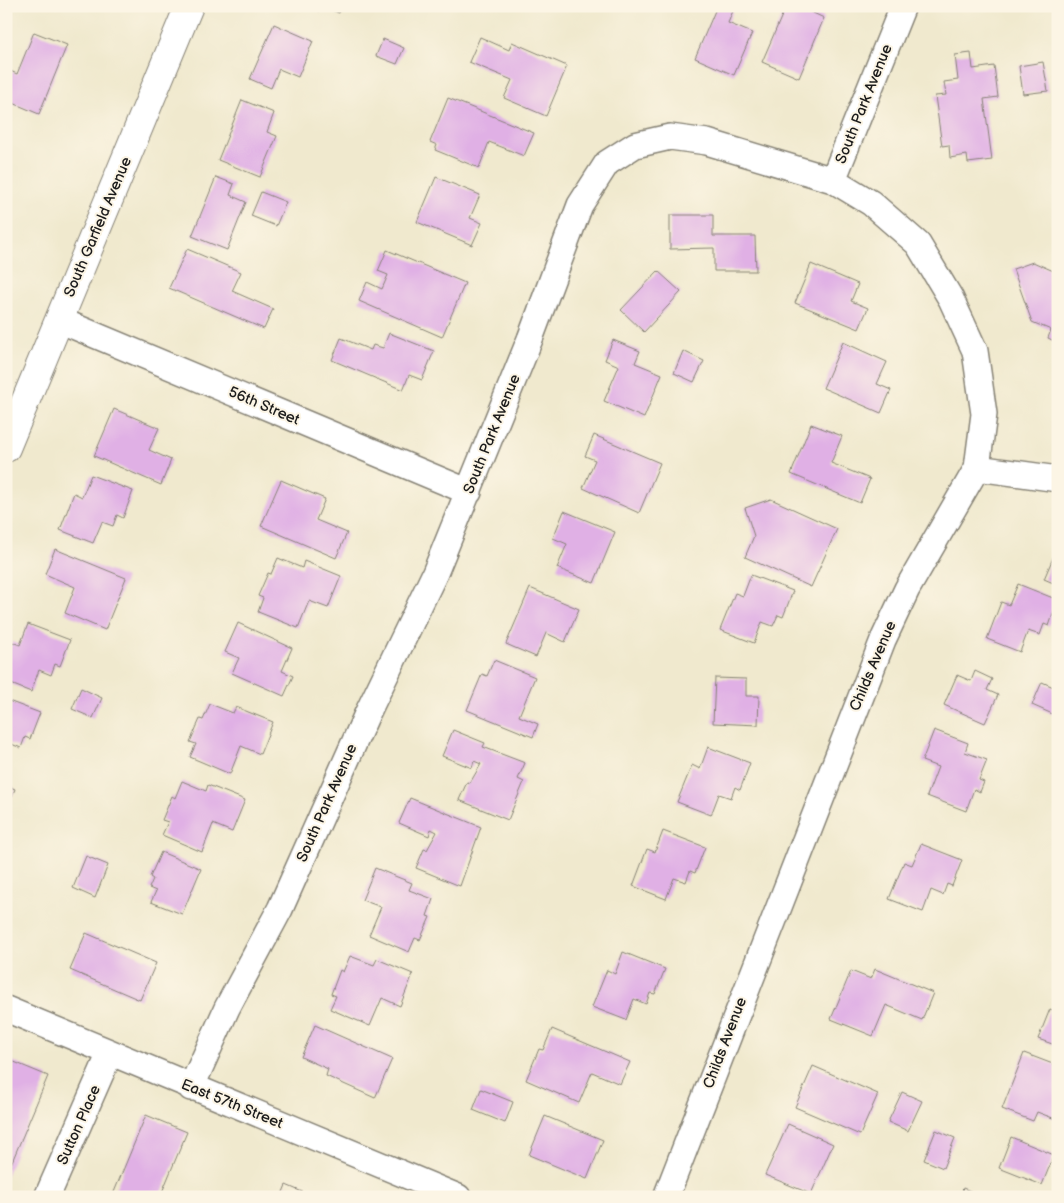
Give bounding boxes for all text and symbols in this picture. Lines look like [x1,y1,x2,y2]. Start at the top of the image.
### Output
street label: South Park Avenue [831,41,897,167]
street label: South Garfield Avenue [60,154,136,300]
street label: South Park Avenue [459,371,525,497]
street label: 56th Street [225,382,303,430]
street label: Childs Avenue [845,618,901,714]
street label: South Park Avenue [292,741,362,865]
street label: Childs Avenue [699,995,751,1091]
street label: East 57th Street [178,1075,286,1133]
street label: Sutton Place [53,1082,105,1168]

